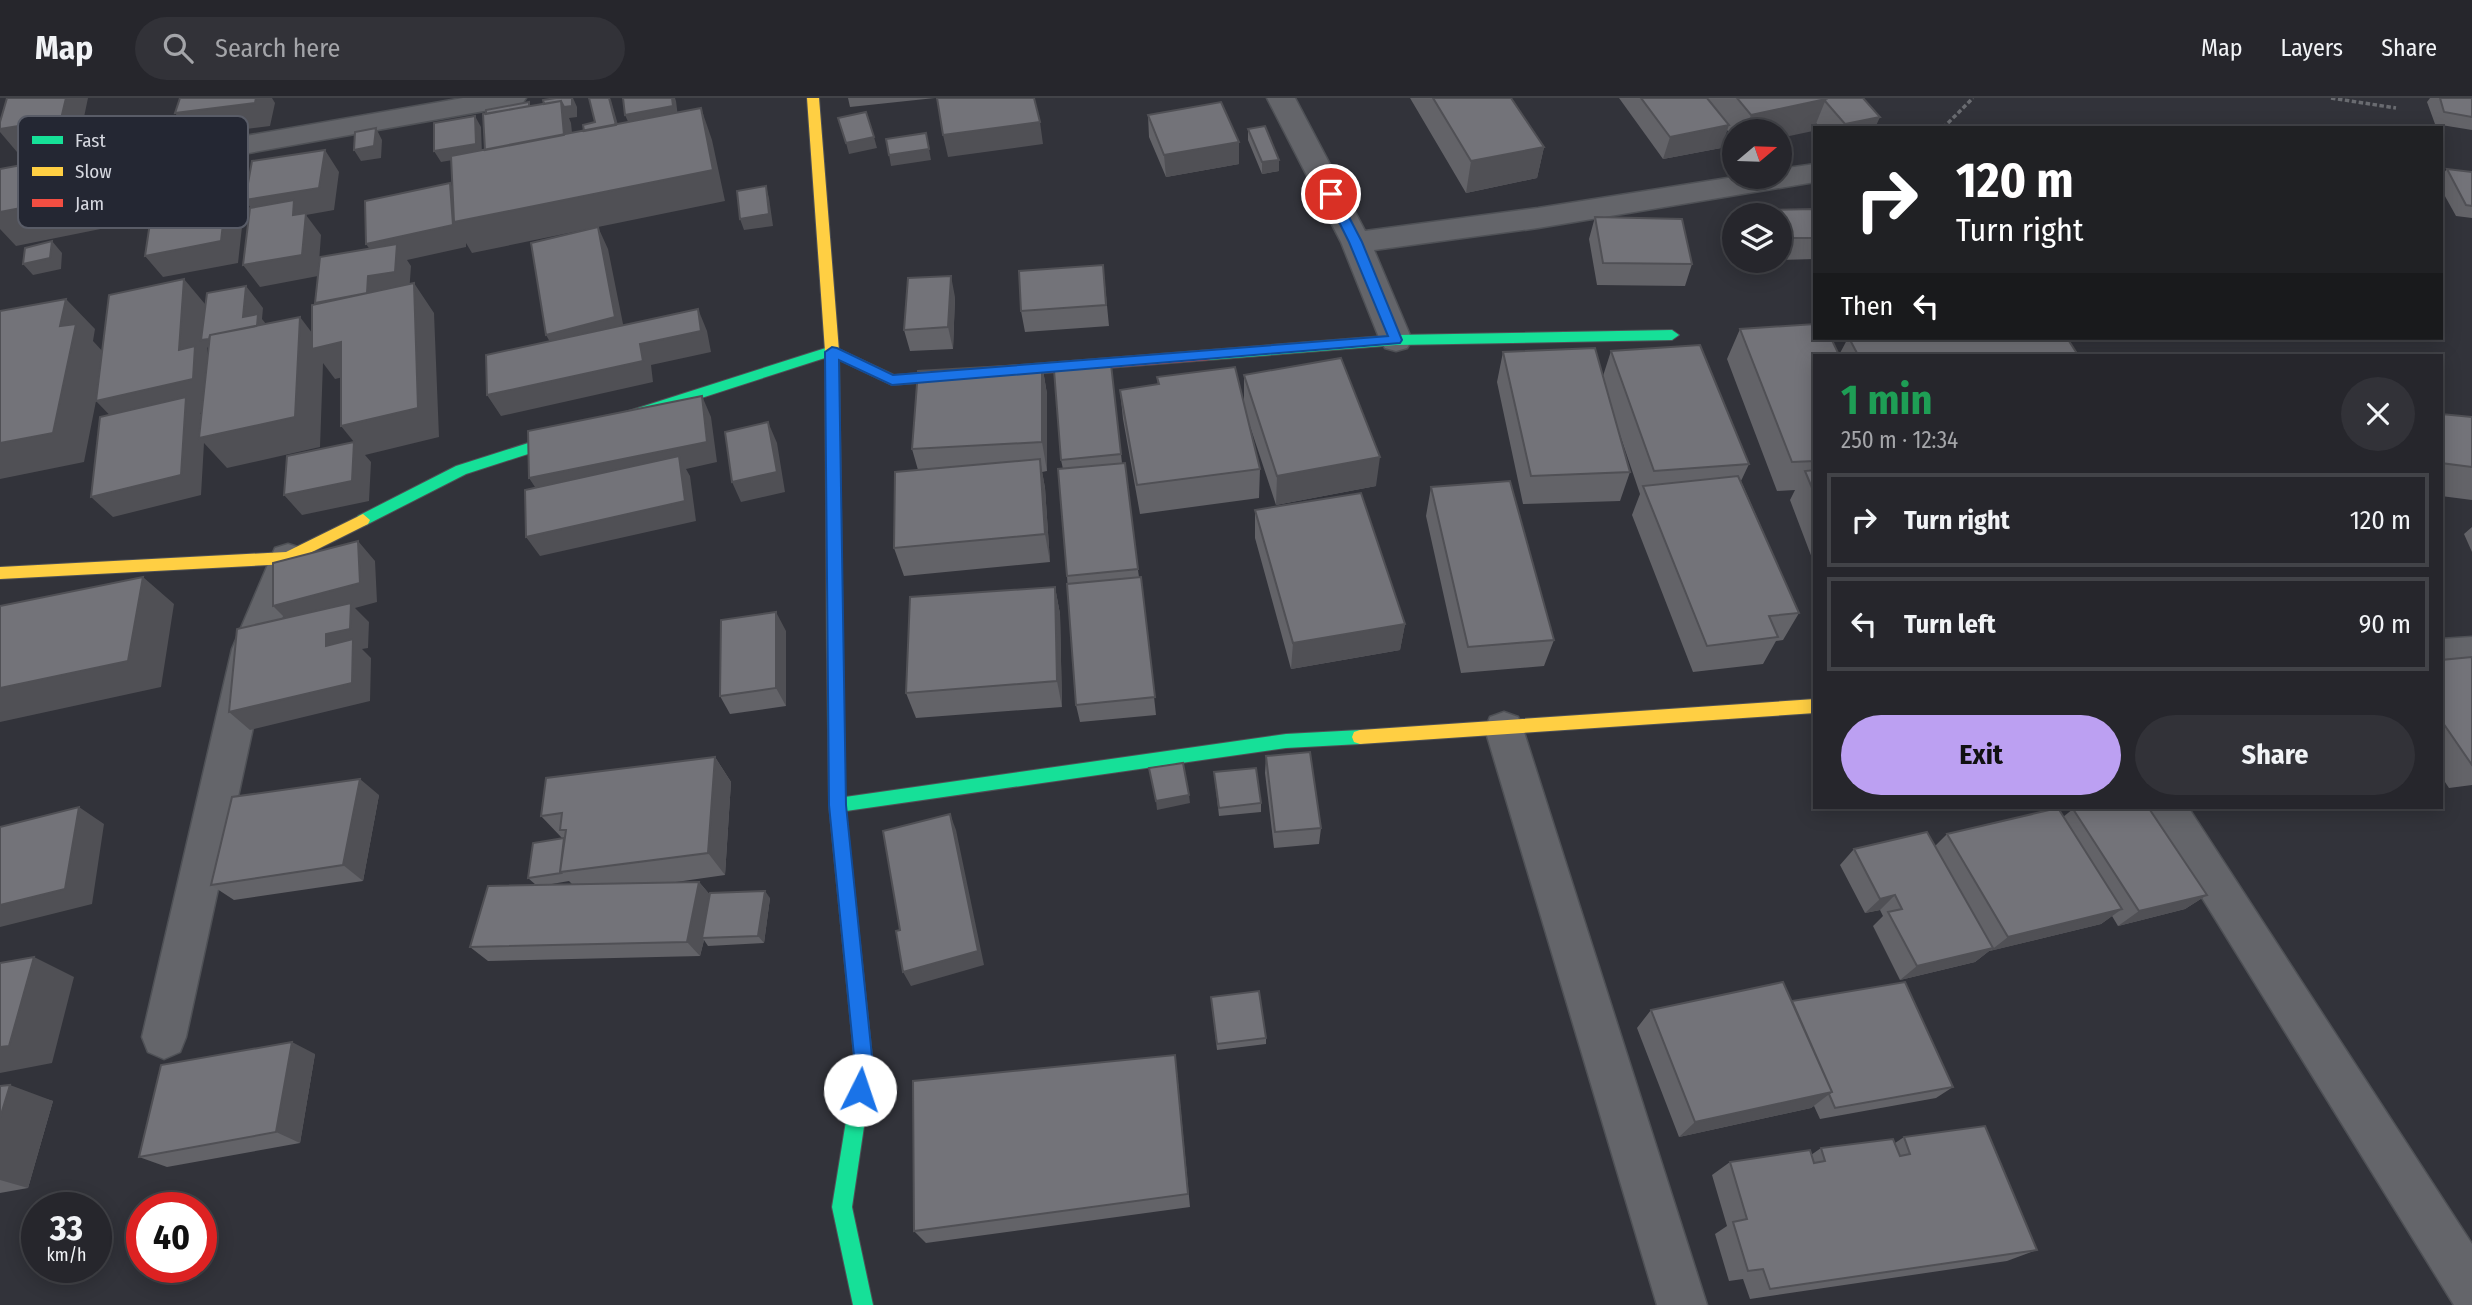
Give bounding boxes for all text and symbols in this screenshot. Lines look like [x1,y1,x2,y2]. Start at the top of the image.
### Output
search box [135,17,625,80]
text: Map [35,28,93,68]
icon: search [159,29,197,67]
text: Search here [215,33,340,64]
text: Map [2201,34,2243,62]
text: Layers [2281,34,2343,62]
text: Share [2381,34,2437,62]
legend [18,116,248,228]
north arrow [1722,119,1792,189]
map controls [1722,119,1792,273]
text: Fast [75,129,106,152]
text: 120 m [1956,151,2074,210]
icon: right [1841,154,1932,245]
text: Slow [75,160,112,183]
pin [1301,164,1361,224]
icon: arrive [1312,175,1350,213]
text: Jam [75,192,104,215]
button: layers [1722,203,1792,273]
text: Turn right [1956,211,2083,249]
icon: left [1907,287,1945,325]
text: Then [1841,291,1893,322]
text: 1 min [1841,375,1932,425]
button: close [2341,377,2415,451]
text: 250 m · 12:34 [1841,426,1958,454]
icon: right [1845,501,1883,539]
text: Turn right [1904,505,2010,536]
text: 120 m [2350,505,2411,536]
icon: left [1845,605,1883,643]
text: Turn left [1904,609,1996,640]
text: 90 m [2359,609,2411,640]
button: Exit [1841,715,2121,795]
button: Share [2135,715,2415,795]
position arrow [823,1053,897,1127]
speed limit sign: 40 [126,1192,217,1283]
text: 33 [50,1207,83,1249]
text: km/h [46,1244,87,1266]

